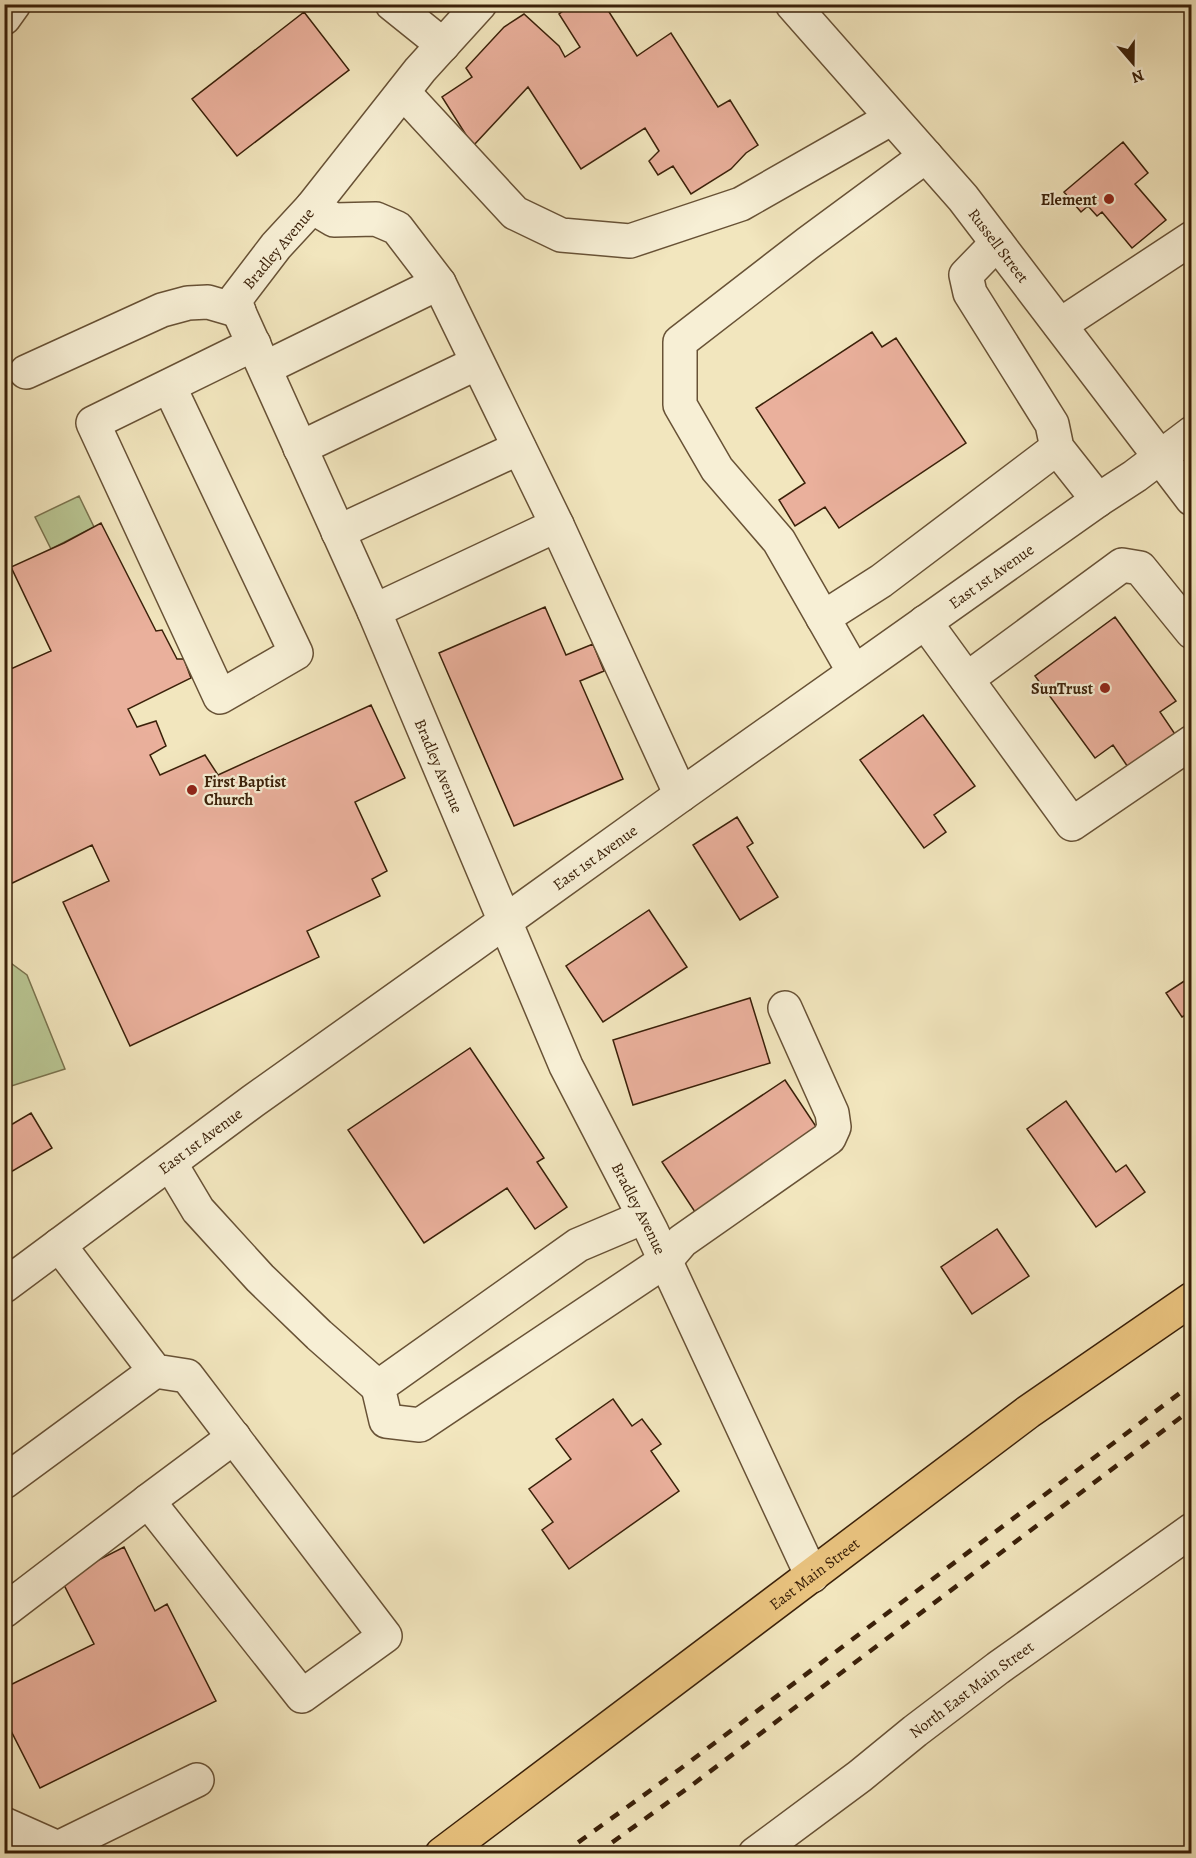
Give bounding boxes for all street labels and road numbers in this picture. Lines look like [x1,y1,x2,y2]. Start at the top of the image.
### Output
street label: Bradley Avenue [238,203,319,294]
street label: Russell Street [963,204,1034,288]
street label: East 1st Avenue [945,539,1039,614]
street label: Bradley Avenue [409,716,468,817]
street label: East 1st Avenue [548,820,642,896]
street label: East 1st Avenue [154,1103,247,1180]
street label: Bradley Avenue [606,1159,671,1258]
street label: East Main Street [765,1533,864,1616]
street label: North East Main Street [905,1636,1039,1744]

